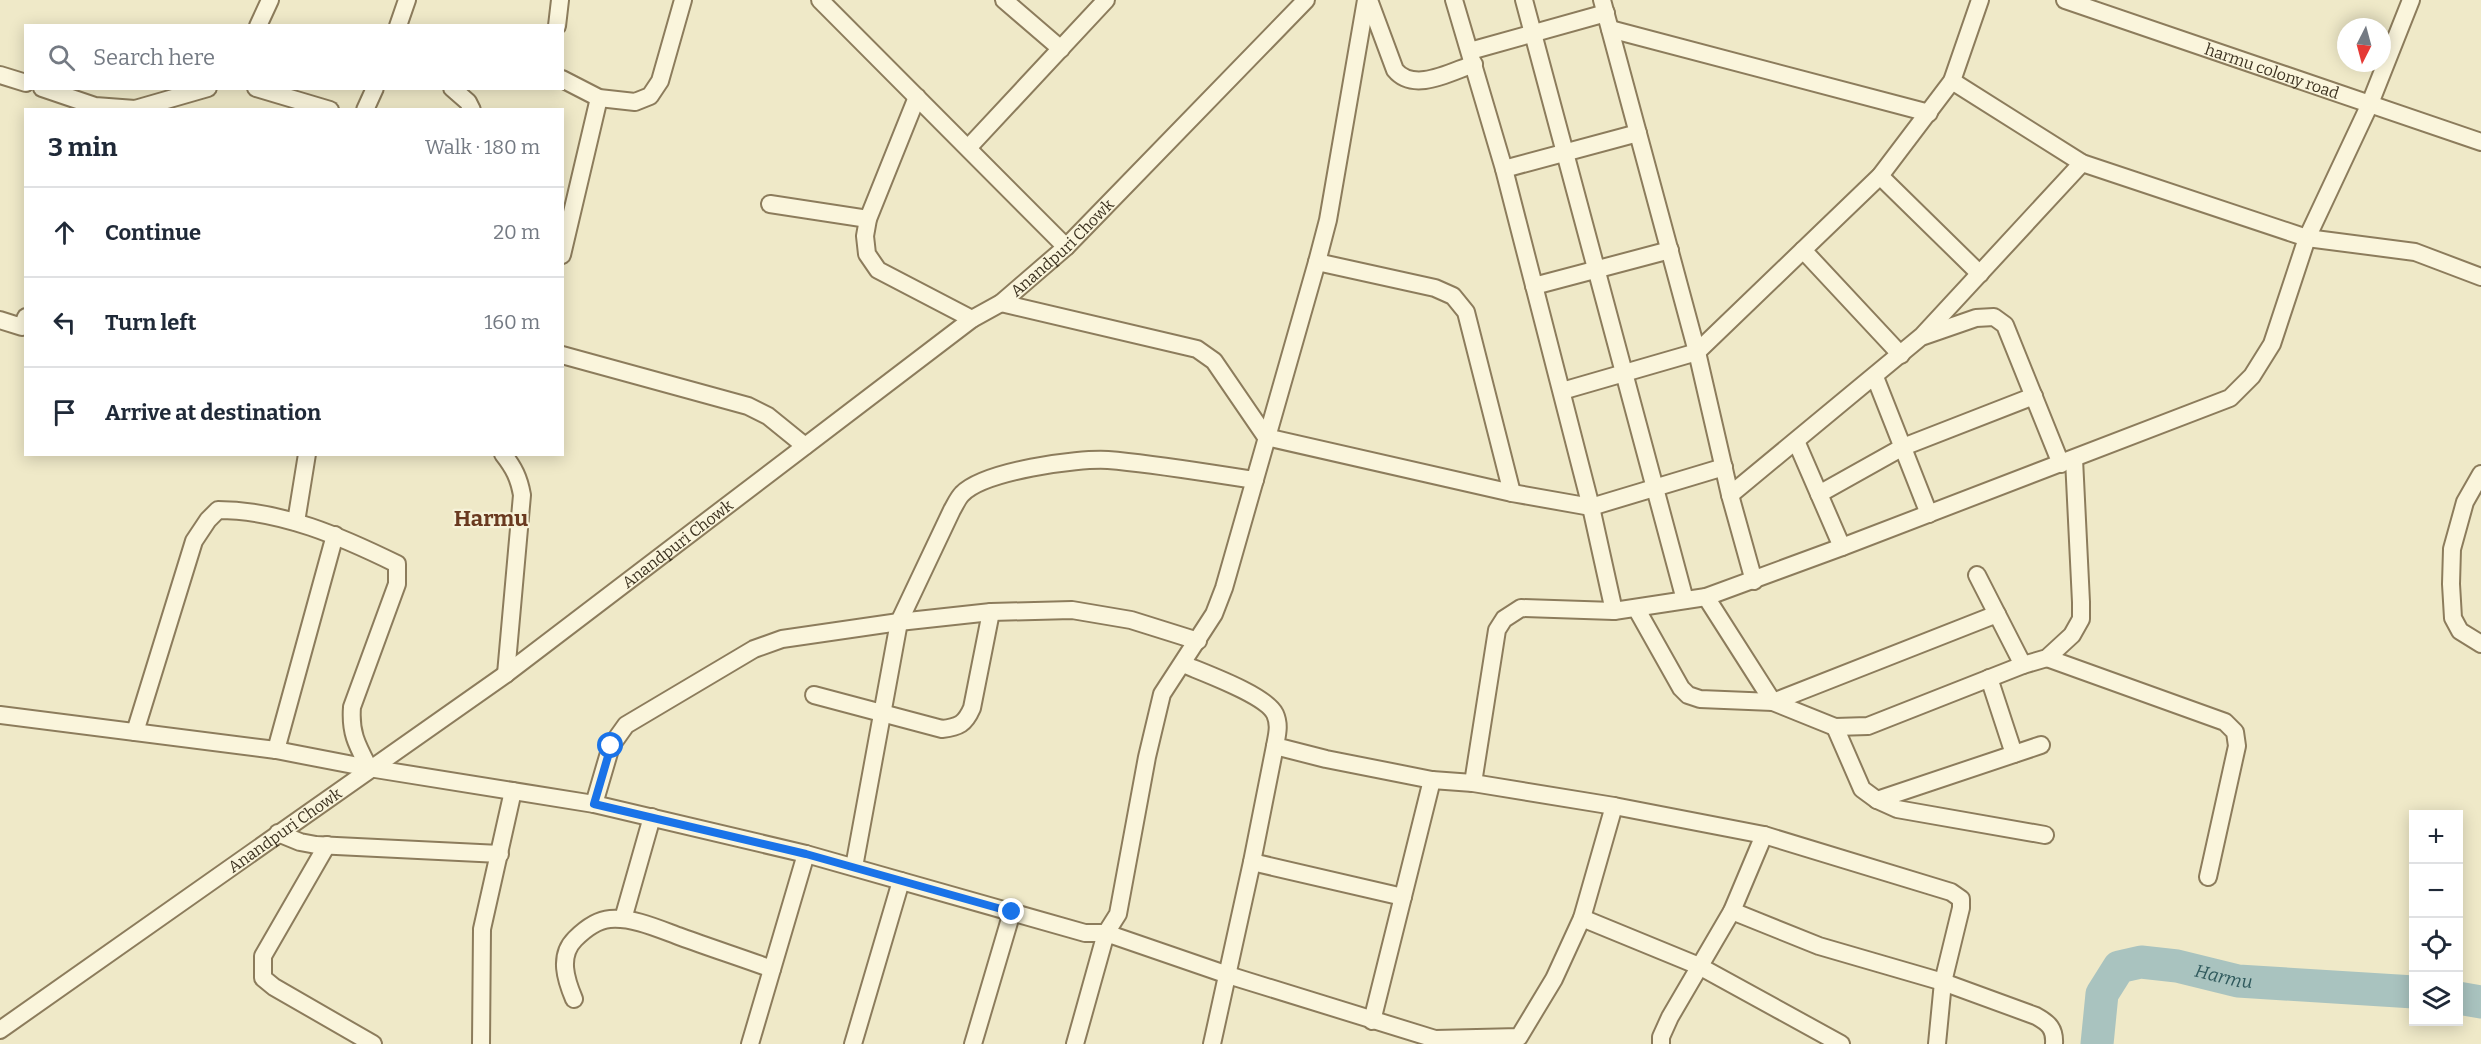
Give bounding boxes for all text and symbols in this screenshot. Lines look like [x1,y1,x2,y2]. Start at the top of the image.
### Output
north arrow [2337,18,2391,72]
search box [24,24,564,90]
street label: harmu colony road [2203,40,2342,103]
icon: search [45,41,78,74]
text: Search here [93,44,215,71]
text: 3 min [48,132,117,163]
text: Walk · 180 m [425,135,540,159]
street label: Anandpuri Chowk [1007,195,1118,301]
icon: ahead [48,216,81,249]
text: Continue [105,219,201,246]
text: 20 m [493,220,540,244]
icon: left [48,306,81,339]
text: Turn left [105,309,197,336]
text: 160 m [484,310,540,334]
icon: arrive [48,396,81,429]
text: Arrive at destination [105,399,321,426]
street label: Anandpuri Chowk [618,496,737,592]
district label: Harmu [454,505,528,532]
route start [597,732,623,758]
street label: Anandpuri Chowk [225,784,345,877]
map controls [2409,810,2463,1026]
button: + [2409,810,2463,864]
button: − [2409,864,2463,918]
route end [998,898,1024,924]
button: locate [2409,918,2463,972]
water label: Harmu [2193,960,2253,993]
button: layers [2409,972,2463,1026]

